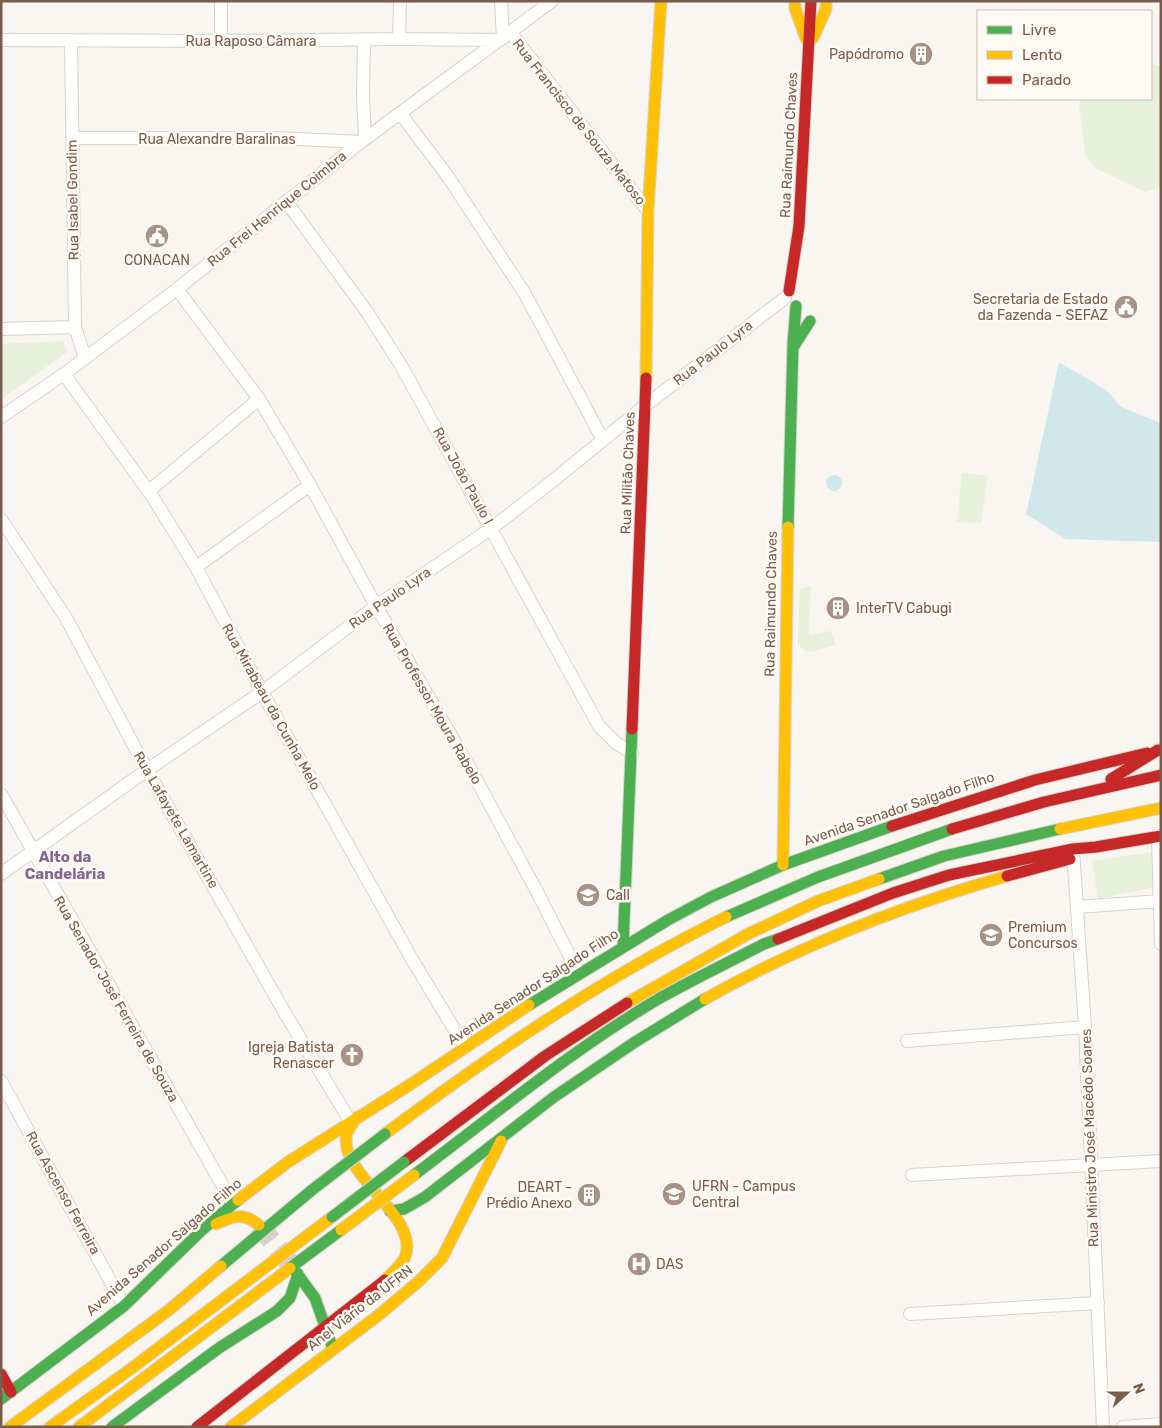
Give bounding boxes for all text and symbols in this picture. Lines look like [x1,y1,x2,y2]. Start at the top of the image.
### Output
legend [977,10,1152,100]
text: Livre [1022,21,1056,39]
street label: Rua Raposo Câmara [186,33,316,50]
street label: Rua Francisco de Souza Matoso [509,36,649,208]
building icon: Papódromo [908,41,934,67]
place label: Papódromo [829,46,904,63]
text: Lento [1022,46,1062,64]
text: Parado [1022,71,1071,89]
street label: Rua Raimundo Chaves [777,72,801,218]
street label: Rua Alexandre Baralinas [138,131,296,148]
street label: Rua Isabel Gondim [63,140,83,260]
street label: Rua Frei Henrique Coimbra [204,148,350,270]
public building icon: CONACAN [144,223,170,249]
place label: CONACAN [124,252,190,269]
place label: Secretaria de Estado da Fazenda - SEFAZ [973,291,1108,324]
public building icon: Secretaria de Estado da Fazenda - SEFAZ [1113,294,1139,320]
street label: Rua Paulo Lyra [670,317,756,389]
street label: Rua Militão Chaves [617,411,639,535]
street label: Rua João Paulo I [429,424,497,528]
street label: Rua Raimundo Chaves [761,531,781,677]
street label: Rua Paulo Lyra [346,564,434,632]
building icon: InterTV Cabugi [825,595,851,621]
place label: InterTV Cabugi [856,600,952,617]
street label: Rua Professor Moura Rabelo [379,620,485,788]
street label: Rua Mirabeau da Cunha Melo [218,621,324,793]
street label: Rua Lafayete Lamartine [130,748,222,892]
street label: Avenida Senador Salgado Filho [801,768,997,850]
district label: Alto da Candelária [25,848,105,883]
school or university icon: Call [575,882,601,908]
place label: Call [606,887,630,904]
street label: Rua Senador José Ferreira de Souza [50,893,182,1105]
place label: Premium Concursos [1008,919,1078,952]
school or university icon: Premium Concursos [978,922,1004,948]
street label: Avenida Senador Salgado Filho [444,925,622,1049]
street label: Rua Ministro José Macêdo Soares [1078,1028,1102,1248]
place label: Igreja Batista Renascer [248,1039,335,1072]
church icon: Igreja Batista Renascer [339,1042,365,1068]
street label: Rua Ascenso Ferreira [22,1128,104,1258]
street label: Avenida Senador Salgado Filho [83,1175,245,1319]
place label: UFRN - Campus Central [692,1178,796,1211]
place label: DEART - Prédio Anexo [486,1179,572,1212]
school or university icon: UFRN - Campus Central [661,1181,687,1207]
building icon: DEART - Prédio Anexo [576,1182,602,1208]
hospital icon: DAS [626,1251,652,1277]
place label: DAS [656,1256,684,1273]
street label: Anel Viário da UFRN [304,1262,416,1354]
north arrow [1102,1368,1152,1418]
text: N [1129,1381,1148,1396]

